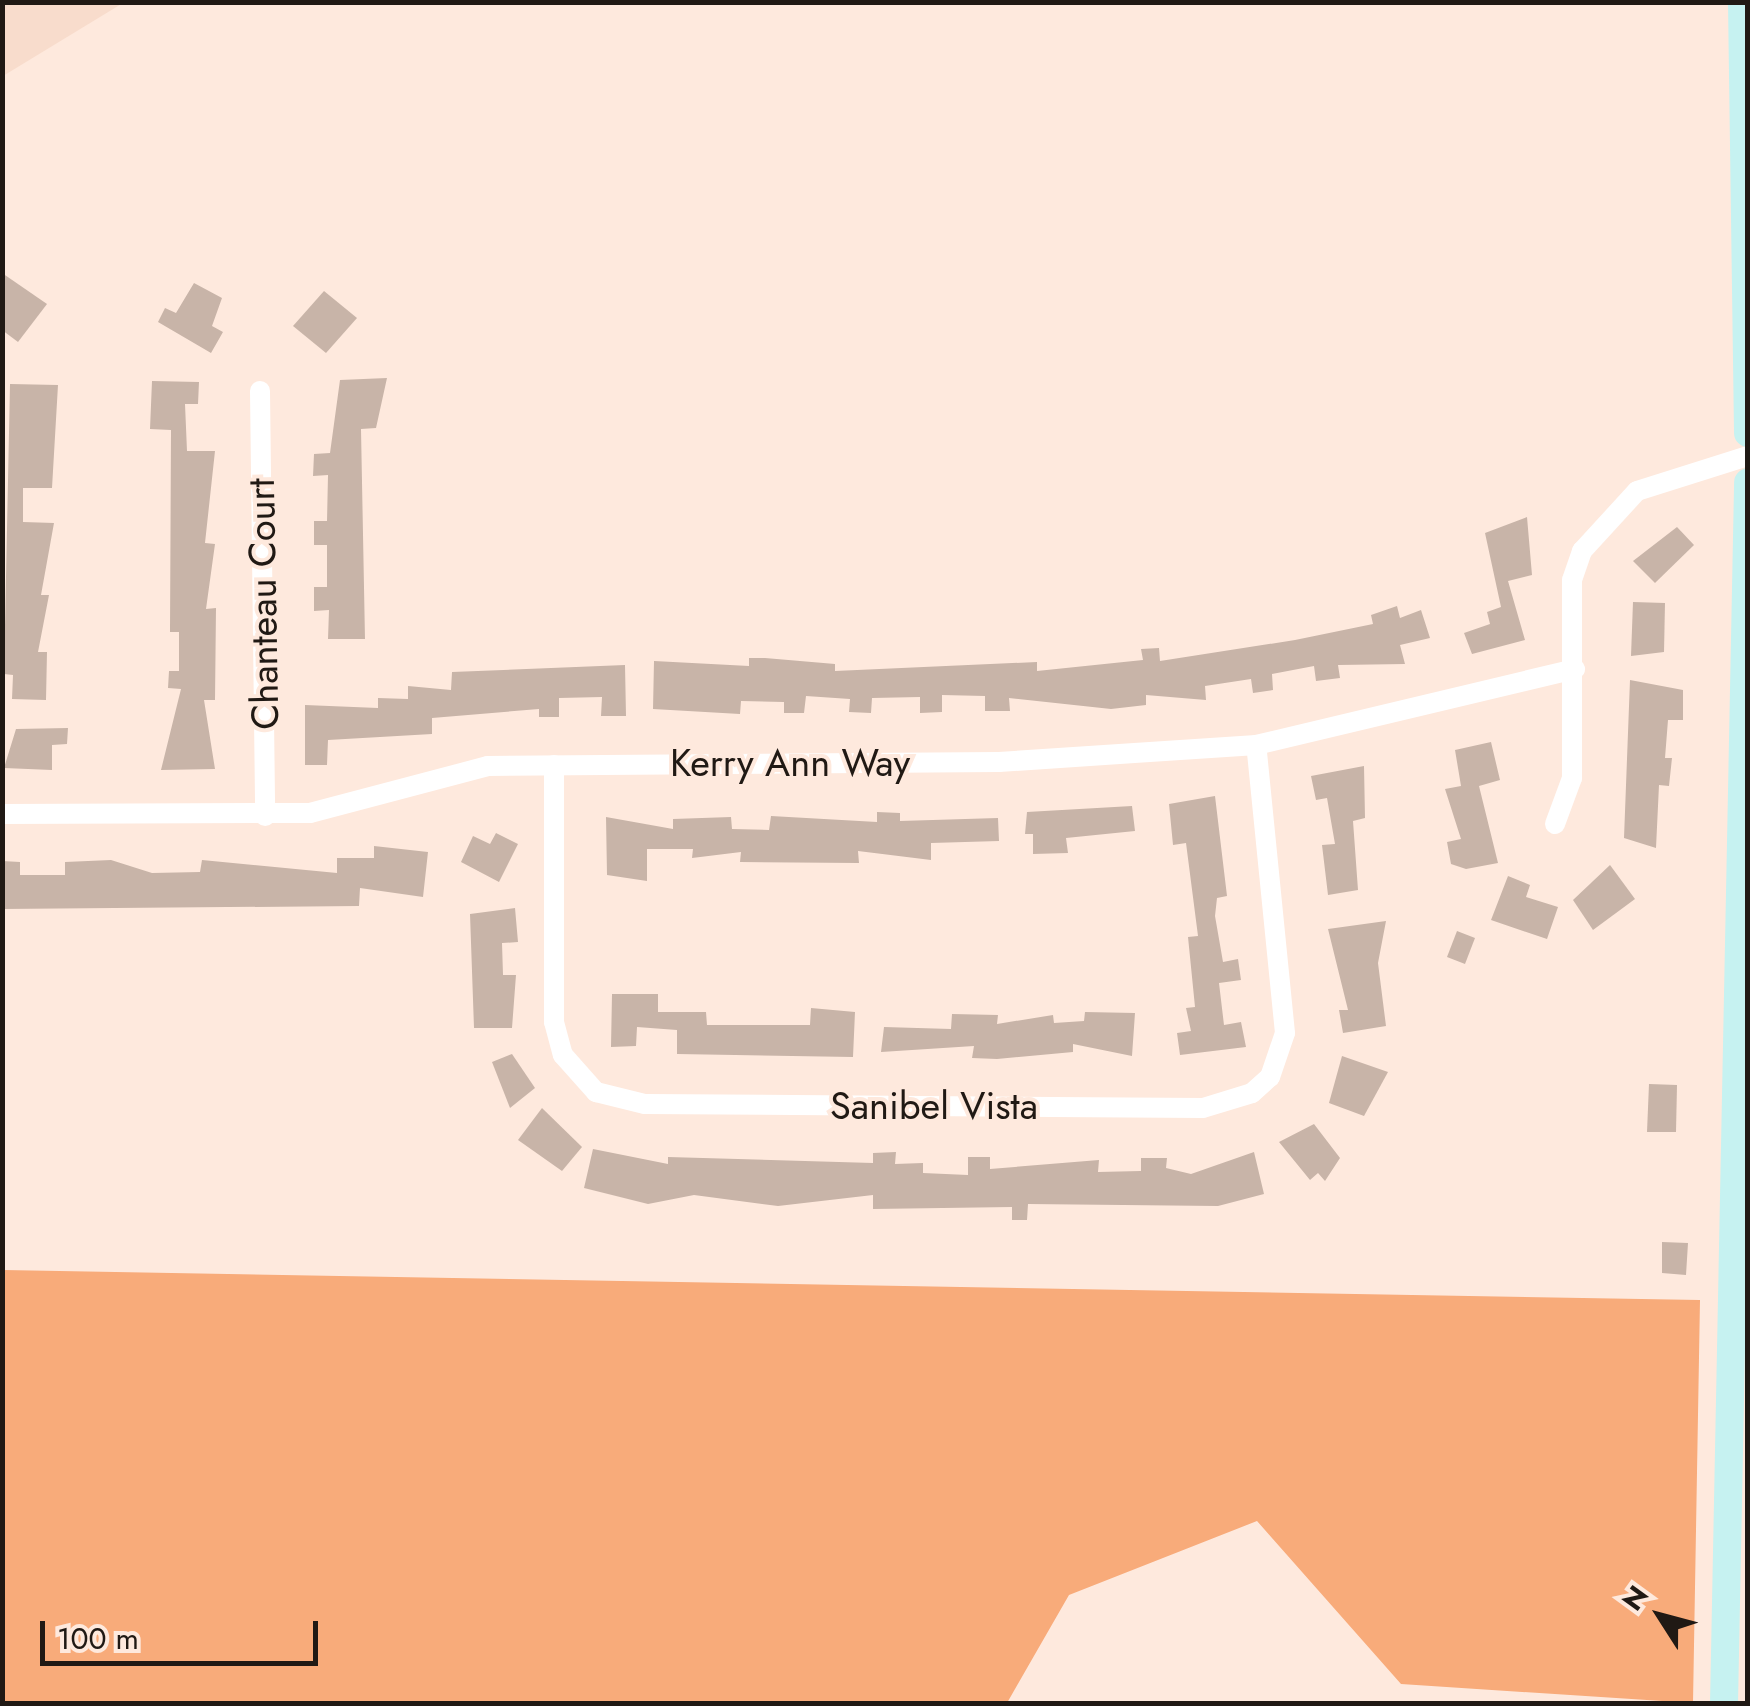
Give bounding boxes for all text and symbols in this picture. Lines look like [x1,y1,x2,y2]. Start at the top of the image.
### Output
street label: Chanteau Court [238,478,288,730]
street label: Kerry Ann Way [670,740,910,786]
street label: Sanibel Vista [830,1083,1038,1129]
north arrow [1610,1566,1710,1666]
text: N [1612,1577,1658,1619]
scale bar [45,1601,322,1663]
text: 100 m [57,1617,139,1660]

